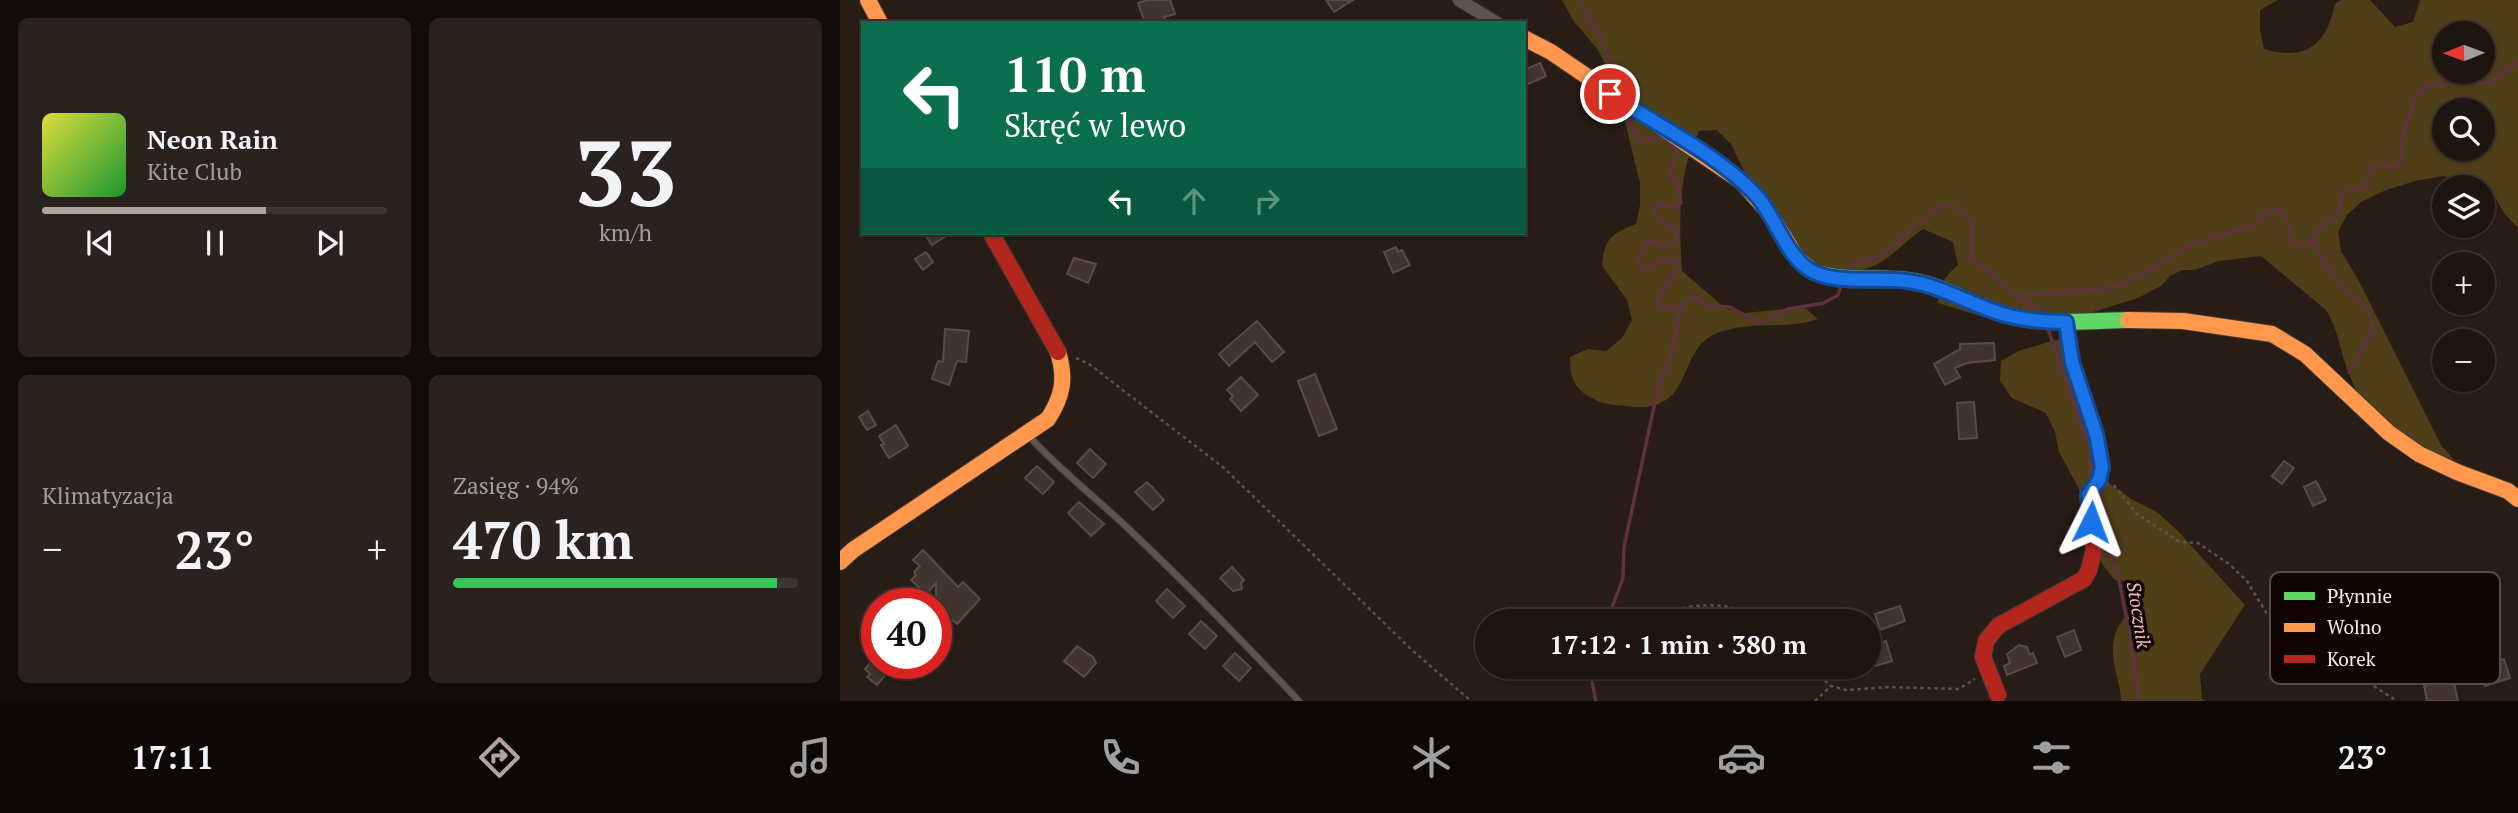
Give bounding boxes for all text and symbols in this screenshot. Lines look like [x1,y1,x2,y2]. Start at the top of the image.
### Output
north arrow [2432,21,2496,84]
map controls [2432,21,2495,392]
text: 110 m [1004,41,1146,106]
icon: left [889,49,980,140]
pin [1580,64,1640,124]
icon: arrive [1591,75,1629,113]
button: search [2432,98,2495,161]
text: Skręć w lewo [1004,104,1186,146]
text: 33 [574,111,677,232]
text: Neon Rain [147,122,278,156]
text: Kite Club [147,156,242,187]
button: layers [2432,175,2495,238]
icon: left [1102,182,1140,220]
icon: ahead [1175,182,1213,220]
icon: right [1248,182,1286,220]
text: km/h [599,217,652,248]
icon: previous [81,224,119,262]
icon: pause [196,224,234,262]
icon: next [311,224,349,262]
button: + [2432,252,2495,315]
button: − [2432,329,2495,392]
text: Zasięg · 94% [453,470,579,501]
text: Klimatyzacja [42,480,174,511]
position arrow [2054,485,2128,559]
text: 470 km [453,505,634,574]
text: 23° [174,515,255,584]
text: − [42,524,62,574]
text: + [367,524,387,574]
legend [2270,572,2500,684]
water label: Stocznik [2122,580,2157,651]
text: Płynnie [2327,583,2392,608]
speed limit sign: 40 [861,588,952,679]
text: Wolno [2327,614,2382,639]
text: 17:12 · 1 min · 380 m [1549,627,1807,661]
text: Korek [2327,646,2376,671]
icon: directions [475,733,524,782]
icon: music [786,733,835,782]
icon: phone [1096,733,1145,782]
icon: climate [1407,733,1456,782]
icon: car [1717,733,1766,782]
icon: filters [2027,733,2076,782]
text: 17:11 [131,736,214,778]
text: 23° [2338,736,2387,778]

